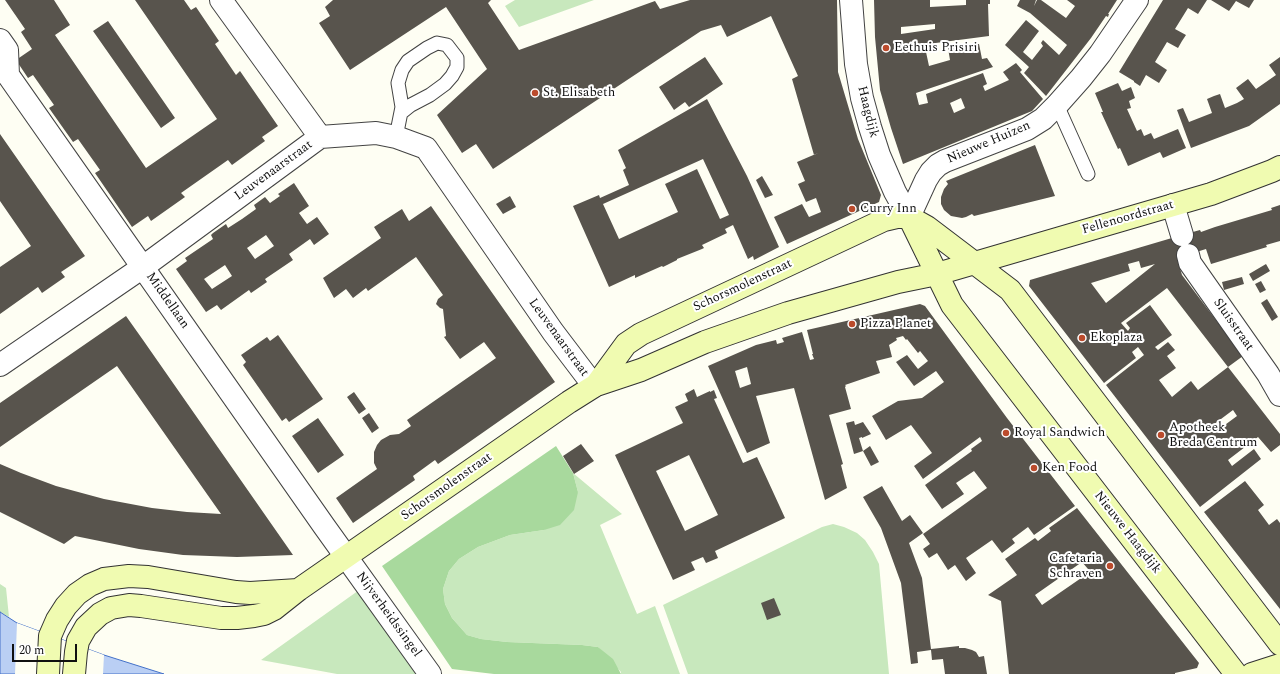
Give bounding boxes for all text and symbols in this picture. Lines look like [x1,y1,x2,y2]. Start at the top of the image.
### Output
place label: Eethuis Prisiri [894,40,977,56]
marker: Eethuis Prisiri [881,43,891,53]
street label: Haagdijk [853,84,881,140]
place label: St. Elisabeth [543,85,615,101]
marker: St. Elisabeth [530,88,540,98]
street label: Nieuwe Huizen [945,118,1033,168]
street label: Leuvenaarstraat [232,137,316,205]
street label: Fellenoordstraat [1080,197,1176,239]
place label: Curry Inn [860,201,917,217]
marker: Curry Inn [847,204,857,214]
street label: Schorsmolenstraat [691,256,795,316]
street label: Middellaan [142,270,192,332]
street label: Leuvenaarstraat [524,296,592,380]
street label: Sluisstraat [1209,296,1257,354]
place label: Pizza Planet [860,316,931,332]
marker: Pizza Planet [847,319,857,329]
place label: Ekoplaza [1090,330,1143,346]
marker: Ekoplaza [1077,333,1087,343]
place label: Apotheek Breda Centrum [1169,420,1258,451]
place label: Royal Sandwich [1014,425,1105,441]
marker: Royal Sandwich [1001,428,1011,438]
marker: Apotheek Breda Centrum [1156,430,1166,440]
street label: Schorsmolenstraat [399,450,495,524]
place label: Ken Food [1042,460,1097,476]
marker: Ken Food [1029,463,1039,473]
street label: Nieuwe Haagdijk [1090,489,1164,577]
place label: Cafetaria Schraven [1049,551,1102,582]
marker: Cafetaria Schraven [1105,561,1115,571]
street label: Nijverheidssingel [352,569,424,661]
scale bar [14,636,79,662]
text: 20 m [19,641,44,660]

